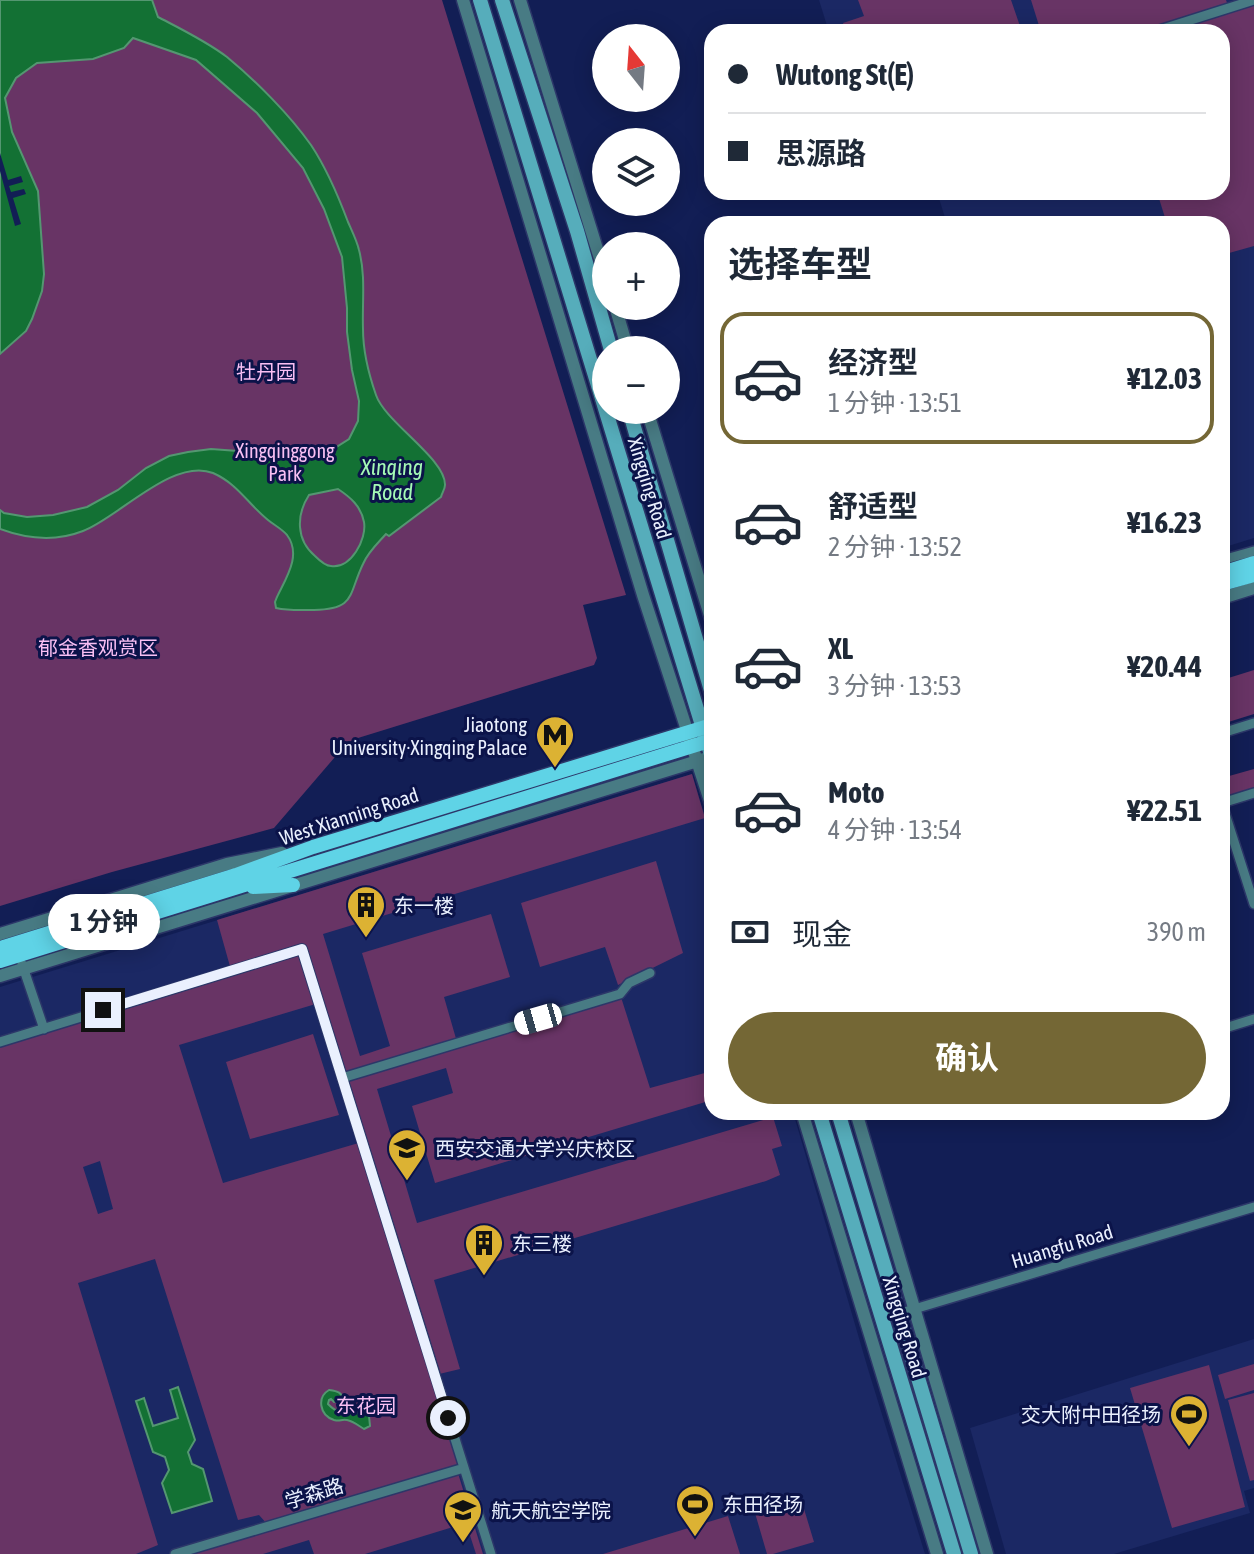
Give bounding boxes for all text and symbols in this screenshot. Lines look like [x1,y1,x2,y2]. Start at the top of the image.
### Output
north arrow [592,24,680,112]
map controls [592,24,680,424]
text: Wutong St(E) [776,57,914,91]
button: layers [592,128,680,216]
text: 思源路 [776,136,866,170]
button: + [592,232,680,320]
text: 选择车型 [728,243,872,285]
button: − [592,336,680,424]
icon: car [732,342,804,414]
text: 经济型 [828,345,918,379]
park label: 牡丹园 [236,360,296,383]
text: ¥12.03 [1127,361,1202,395]
text: 1 分钟 · 13:51 [828,388,962,418]
street label: Xingqing Road [624,435,676,541]
park label: Xingqinggong Park [235,439,335,485]
water label: Xinqing Road [360,454,423,505]
icon: car [732,486,804,558]
text: 舒适型 [828,489,918,523]
text: ¥16.23 [1127,505,1202,539]
text: 2 分钟 · 13:52 [828,532,962,562]
icon: car [732,630,804,702]
text: XL [828,631,853,665]
park label: 郁金香观赏区 [38,636,158,659]
text: ¥20.44 [1127,649,1202,683]
text: 3 分钟 · 13:53 [828,671,962,701]
place label: Jiaotong University·Xingqing Palace [332,713,527,759]
metro station icon: Jiaotong University·Xingqing Palace [534,714,576,769]
icon: car [732,774,804,846]
text: Moto [828,775,885,809]
street label: West Xianning Road [277,783,421,849]
text: ¥22.51 [1127,793,1202,827]
text: 4 分钟 · 13:54 [828,815,962,845]
building icon: 东一楼 [345,884,387,939]
callout: 1 分钟 [47,894,159,950]
place label: 东一楼 [394,894,454,917]
text: 1 分钟 [70,907,138,937]
icon: cash [728,910,772,954]
text: 现金 [792,917,852,951]
text: 390 m [1147,917,1206,947]
route end [85,992,121,1028]
car [512,1001,564,1037]
button: 确认 [728,1012,1206,1104]
school or university icon: 西安交通大学兴庆校区 [386,1127,428,1182]
place label: 西安交通大学兴庆校区 [435,1137,635,1160]
street label: Huangfu Road [1008,1220,1116,1272]
building icon: 东三楼 [463,1222,505,1277]
place label: 东三楼 [512,1232,572,1255]
street label: Xingqing Road [879,1274,931,1380]
sports icon: 交大附中田径场 [1168,1393,1210,1448]
park label: 东花园 [336,1394,396,1417]
route start [430,1400,466,1436]
place label: 交大附中田径场 [1021,1403,1161,1426]
street label: 学森路 [282,1473,346,1513]
sports icon: 东田径场 [674,1483,716,1538]
school or university icon: 航天航空学院 [442,1489,484,1544]
place label: 东田径场 [723,1493,803,1516]
place label: 航天航空学院 [491,1499,611,1522]

